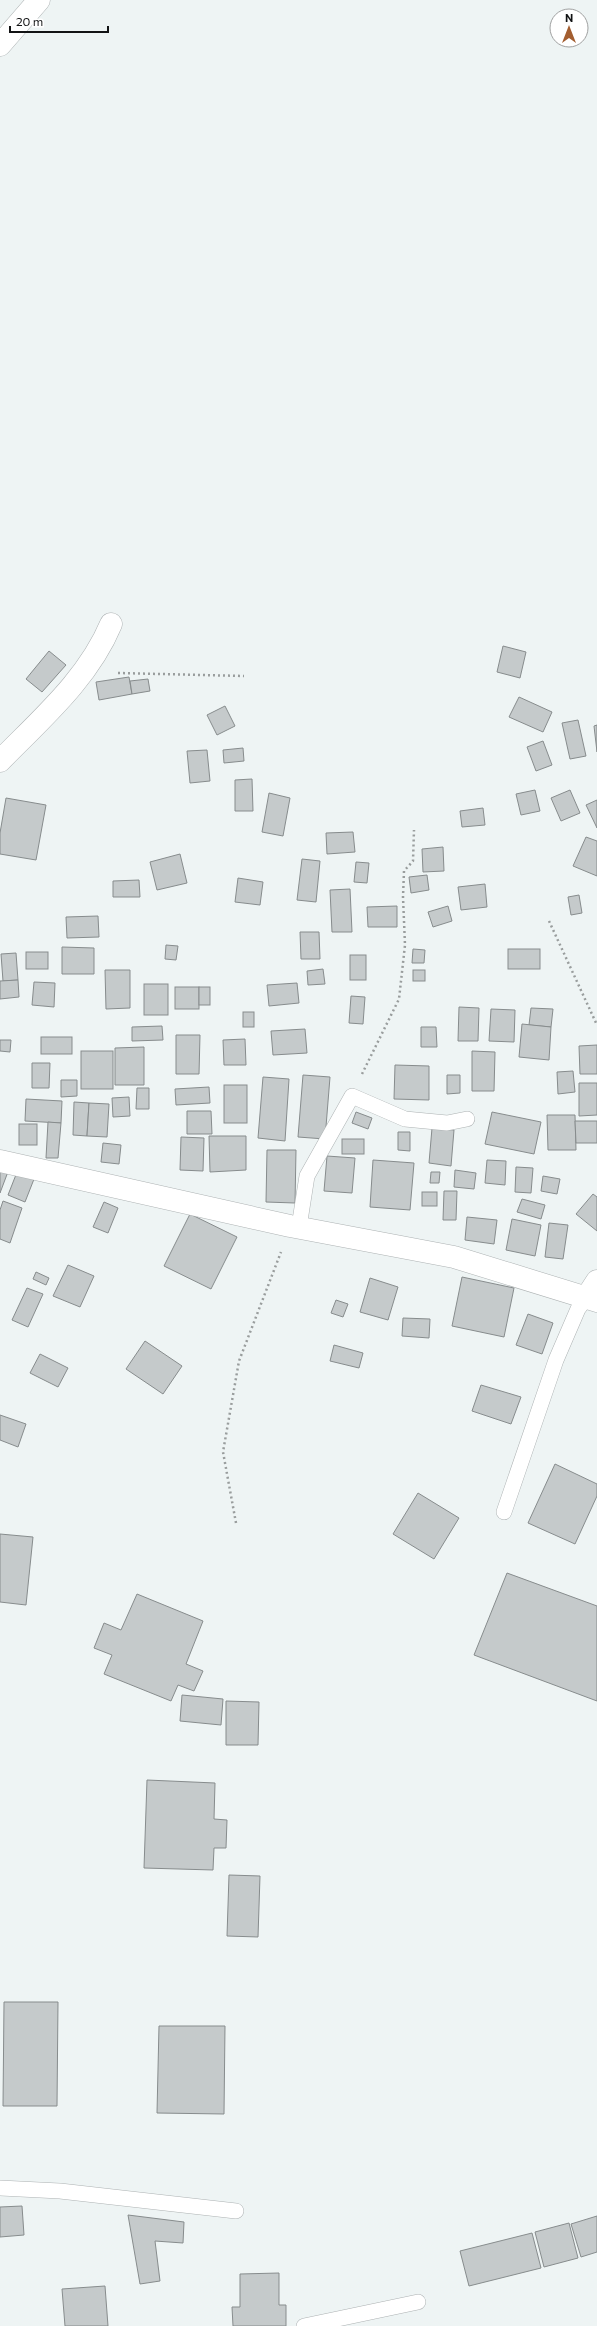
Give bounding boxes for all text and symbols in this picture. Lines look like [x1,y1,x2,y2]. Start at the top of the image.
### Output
scale bar [10,8,108,34]
north arrow [549,8,589,48]
text: N [565,11,573,24]
text: 20 m [16,14,43,28]

